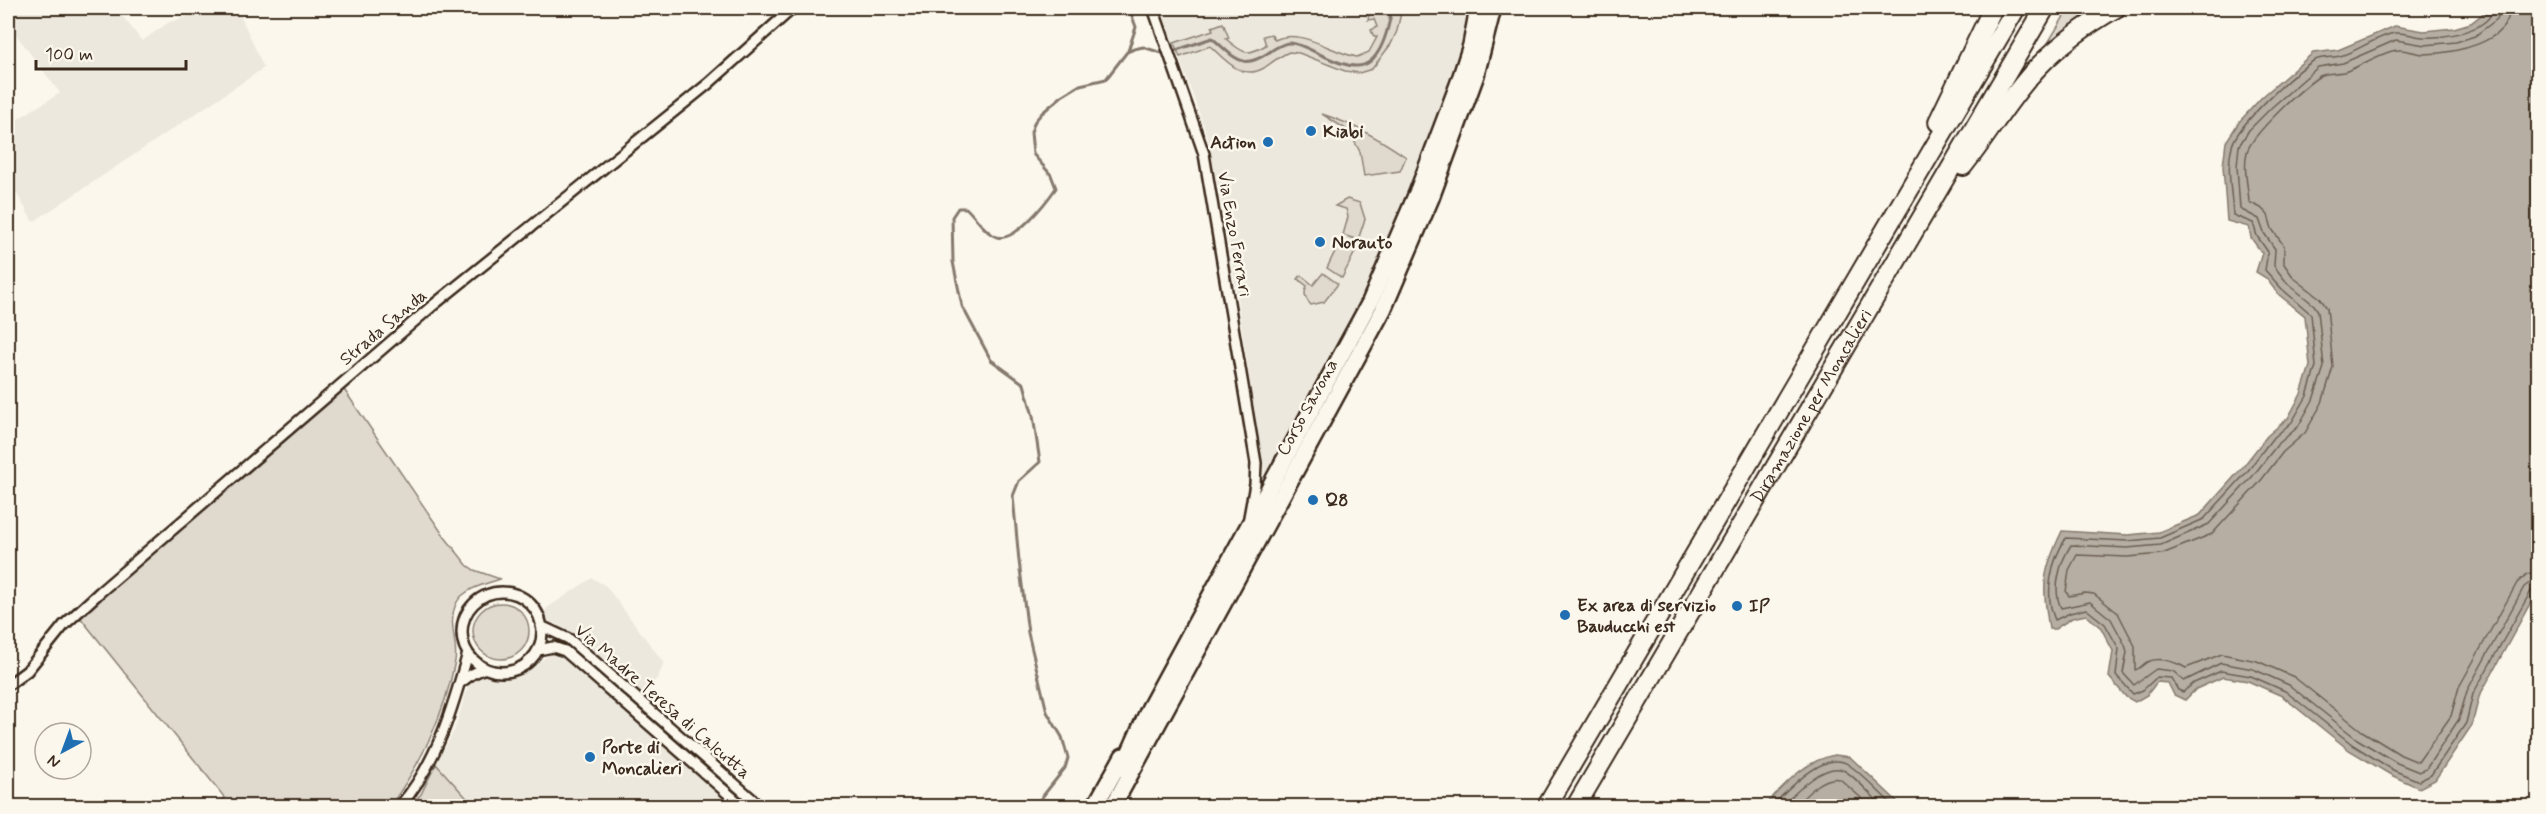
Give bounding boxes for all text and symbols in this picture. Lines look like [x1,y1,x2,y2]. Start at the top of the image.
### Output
scale bar [36,33,186,71]
text: 100 m [45,43,93,67]
place label: Kiabi [1323,120,1363,144]
marker: Kiabi [1304,124,1318,138]
place label: Action [1210,131,1256,155]
marker: Action [1261,135,1275,149]
street label: Via Enzo Ferrari [1211,170,1257,299]
place label: Norauto [1332,231,1393,255]
marker: Norauto [1313,235,1327,249]
street label: Strada Sanda [335,284,432,371]
street label: Diramazione per Moncalieri [1746,305,1878,508]
street label: Corso Savona [1271,355,1344,460]
place label: Q8 [1325,489,1348,513]
marker: Q8 [1306,493,1320,507]
place label: Ex area di servizio Bauducchi est [1577,594,1716,639]
place label: IP [1749,595,1770,619]
marker: IP [1730,599,1744,613]
marker: Ex area di servizio Bauducchi est [1558,608,1572,622]
street label: Via Madre Teresa di Calcutta [569,619,755,785]
north arrow [33,721,93,781]
place label: Porte di Moncalieri [602,736,682,781]
text: N [43,750,65,773]
marker: Porte di Moncalieri [583,750,597,764]

